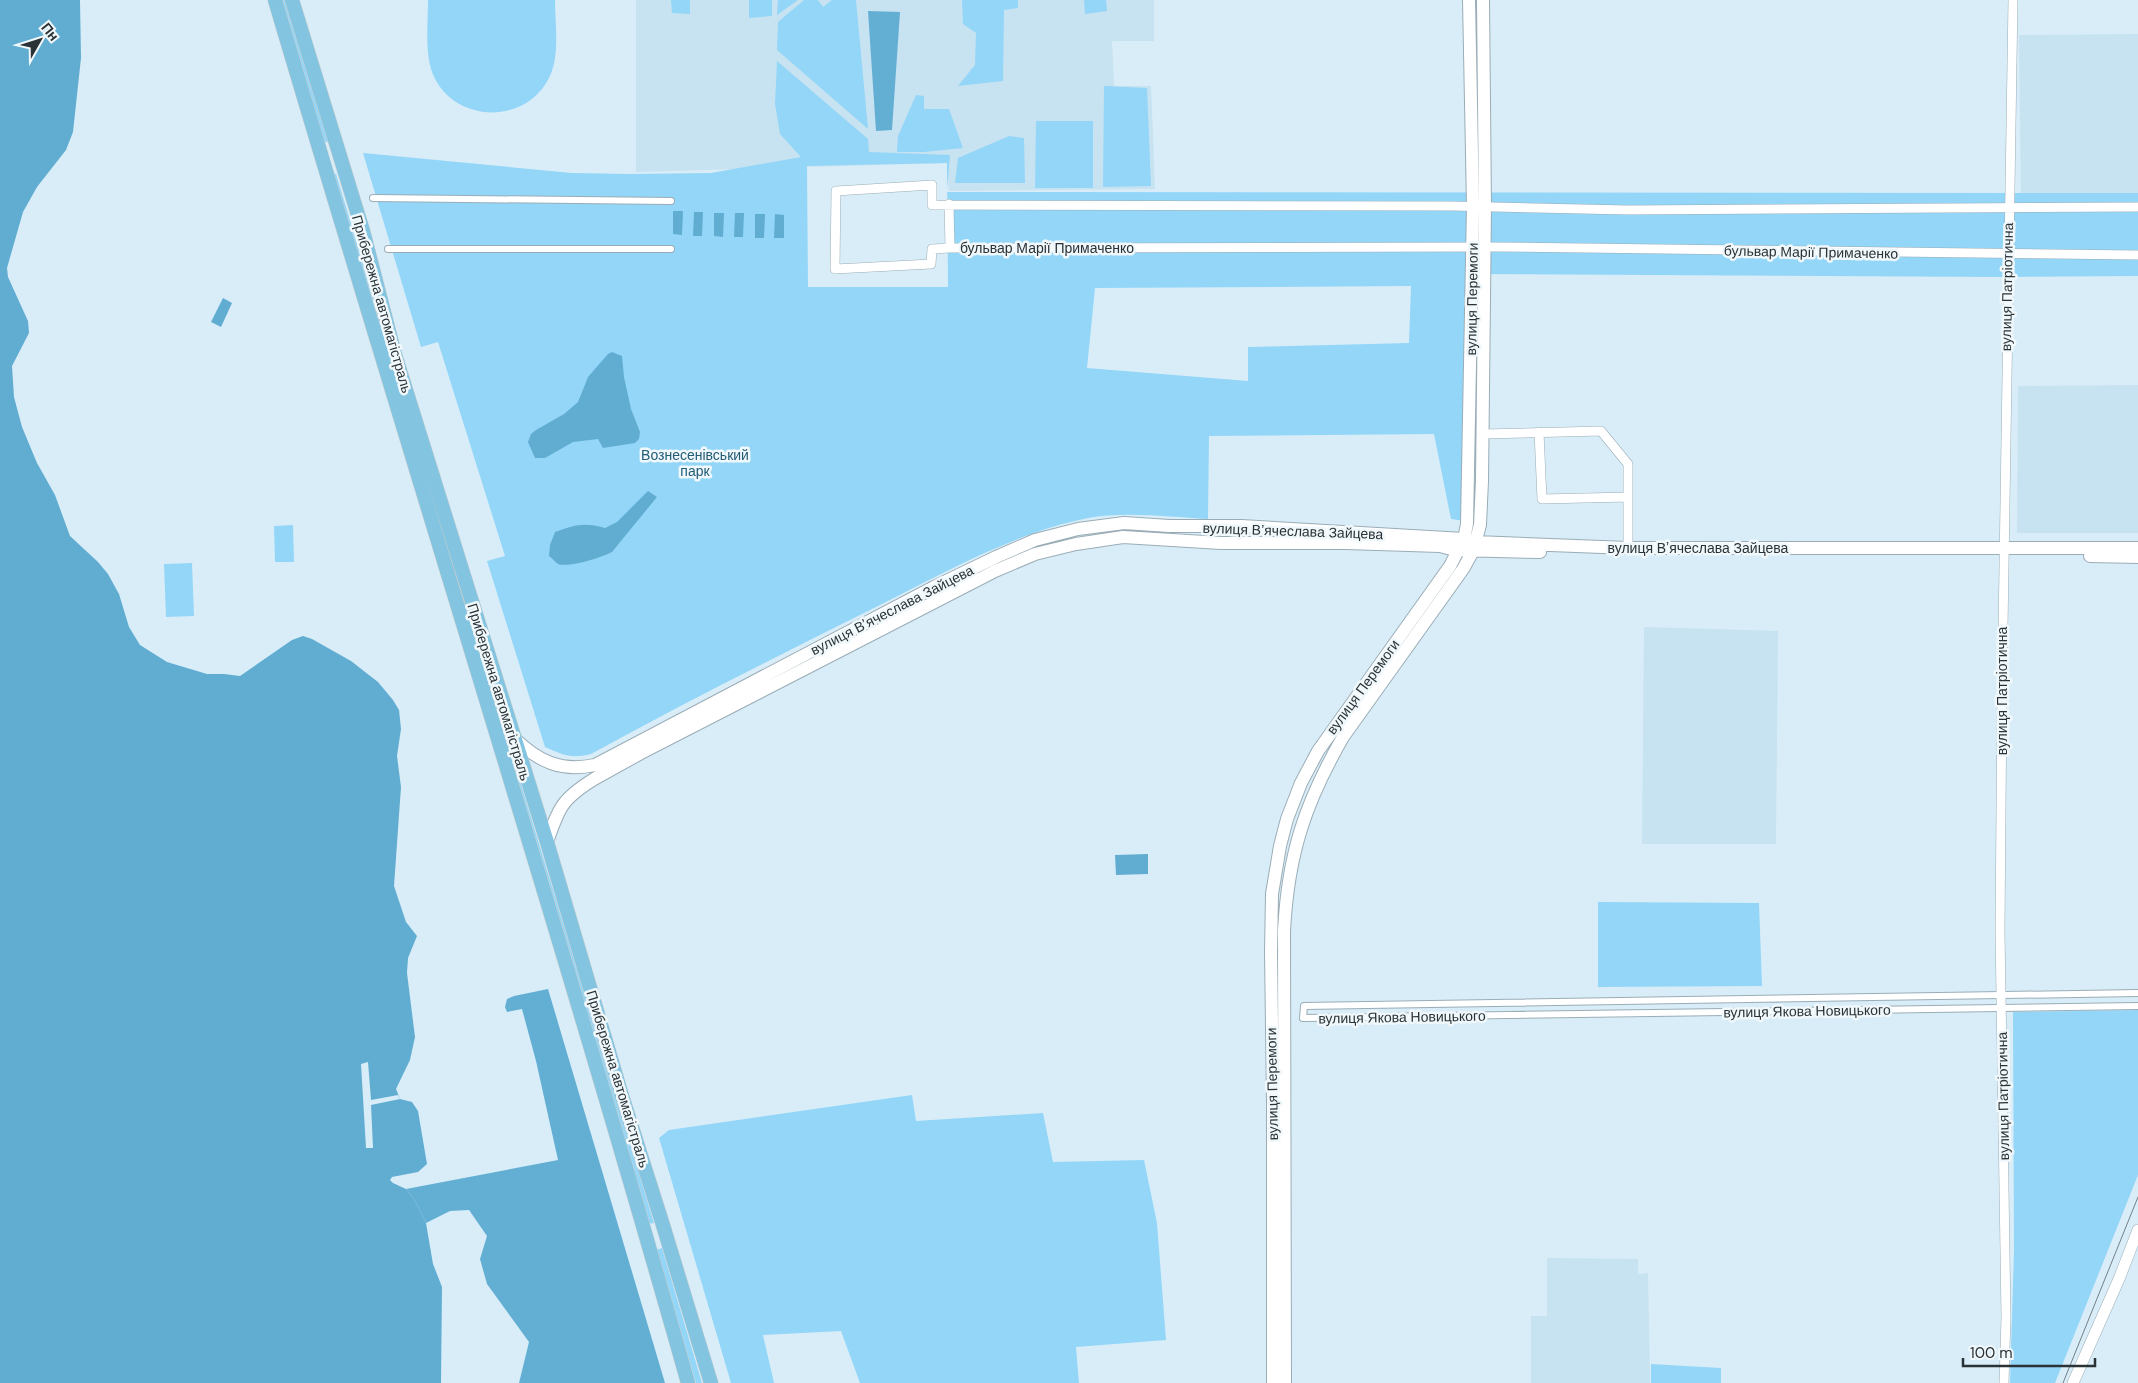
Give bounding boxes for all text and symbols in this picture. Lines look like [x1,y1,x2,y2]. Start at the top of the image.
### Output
north arrow [15,15,65,65]
text: Пн [37,19,63,45]
street label: Прибережна автомагістраль [348,213,416,395]
street label: вулиця Патріотична [1997,222,2017,351]
street label: бульвар Марії Примаченко [960,239,1134,257]
street label: бульвар Марії Примаченко [1724,241,1898,263]
street label: вулиця Перемоги [1462,242,1482,356]
park label: Вознесенівський парк [641,446,749,480]
street label: вулиця Вʼячеслава Зайцева [1202,519,1384,543]
street label: вулиця Вʼячеслава Зайцева [1608,539,1789,557]
street label: вулиця Вʼячеслава Зайцева [807,561,977,659]
street label: Прибережна автомагістраль [463,601,535,783]
street label: вулиця Патріотична [1993,627,2011,755]
street label: вулиця Перемоги [1323,636,1403,738]
street label: Прибережна автомагістраль [582,988,654,1170]
street label: вулиця Якова Новицького [1723,1001,1891,1021]
street label: вулиця Якова Новицького [1318,1007,1486,1027]
street label: вулиця Перемоги [1262,1027,1282,1141]
street label: вулиця Патріотична [1993,1031,2013,1160]
scale bar [1963,1336,2096,1368]
text: 100 m [1970,1343,2013,1363]

